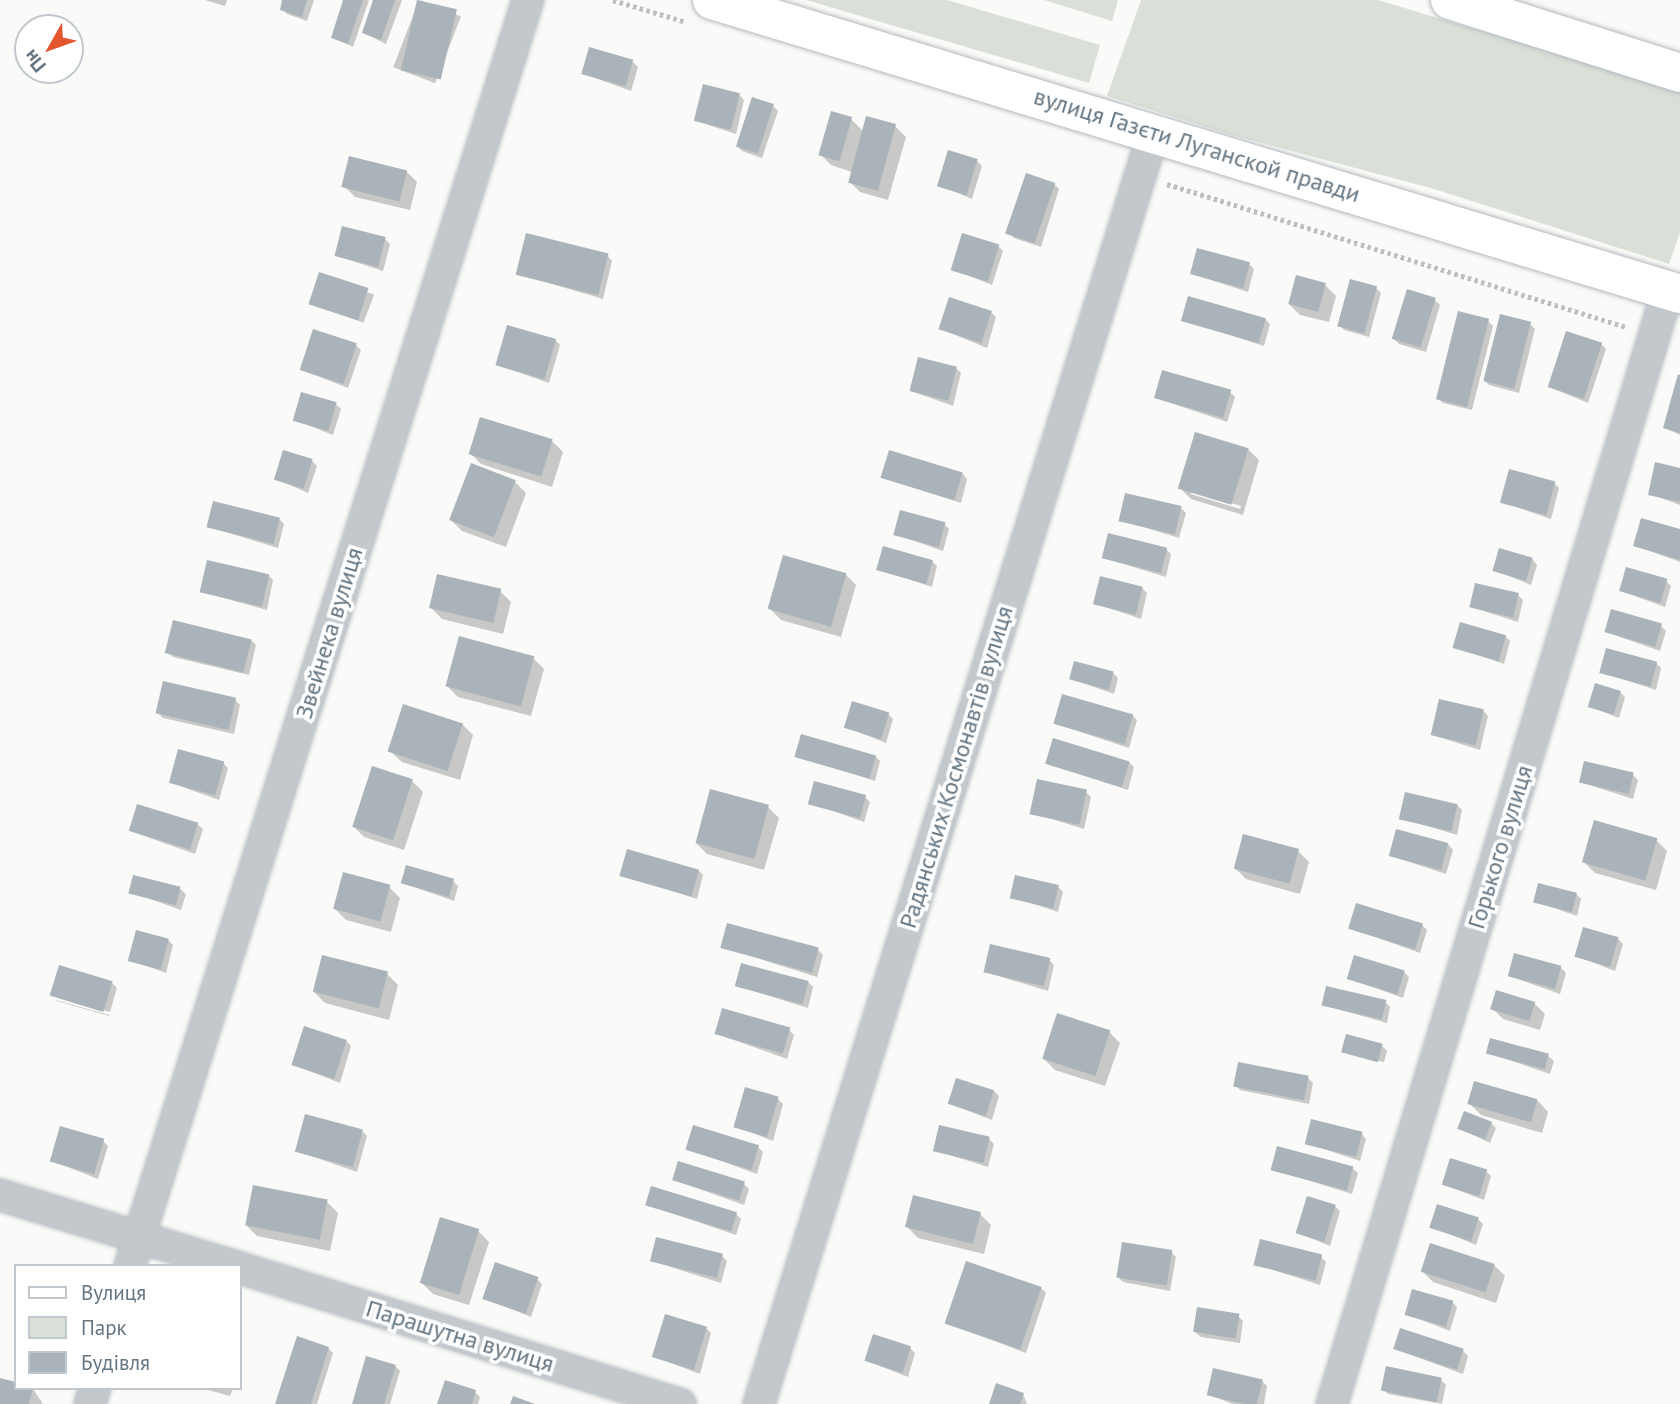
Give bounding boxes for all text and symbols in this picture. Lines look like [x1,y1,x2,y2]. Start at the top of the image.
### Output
north arrow [14,14,84,84]
text: Пн [18,45,51,77]
street label: вулиця Газєти Луганской правди [1030,82,1364,208]
street label: Звейнека вулиця [289,544,369,722]
street label: Радянських Космонавтів вулиця [893,602,1019,932]
street label: Горького вулиця [1461,762,1539,932]
legend [14,1264,242,1390]
text: Вулиця [81,1279,146,1306]
street label: Парашутна вулиця [363,1294,557,1378]
text: Парк [81,1314,127,1341]
text: Будівля [81,1349,150,1376]

